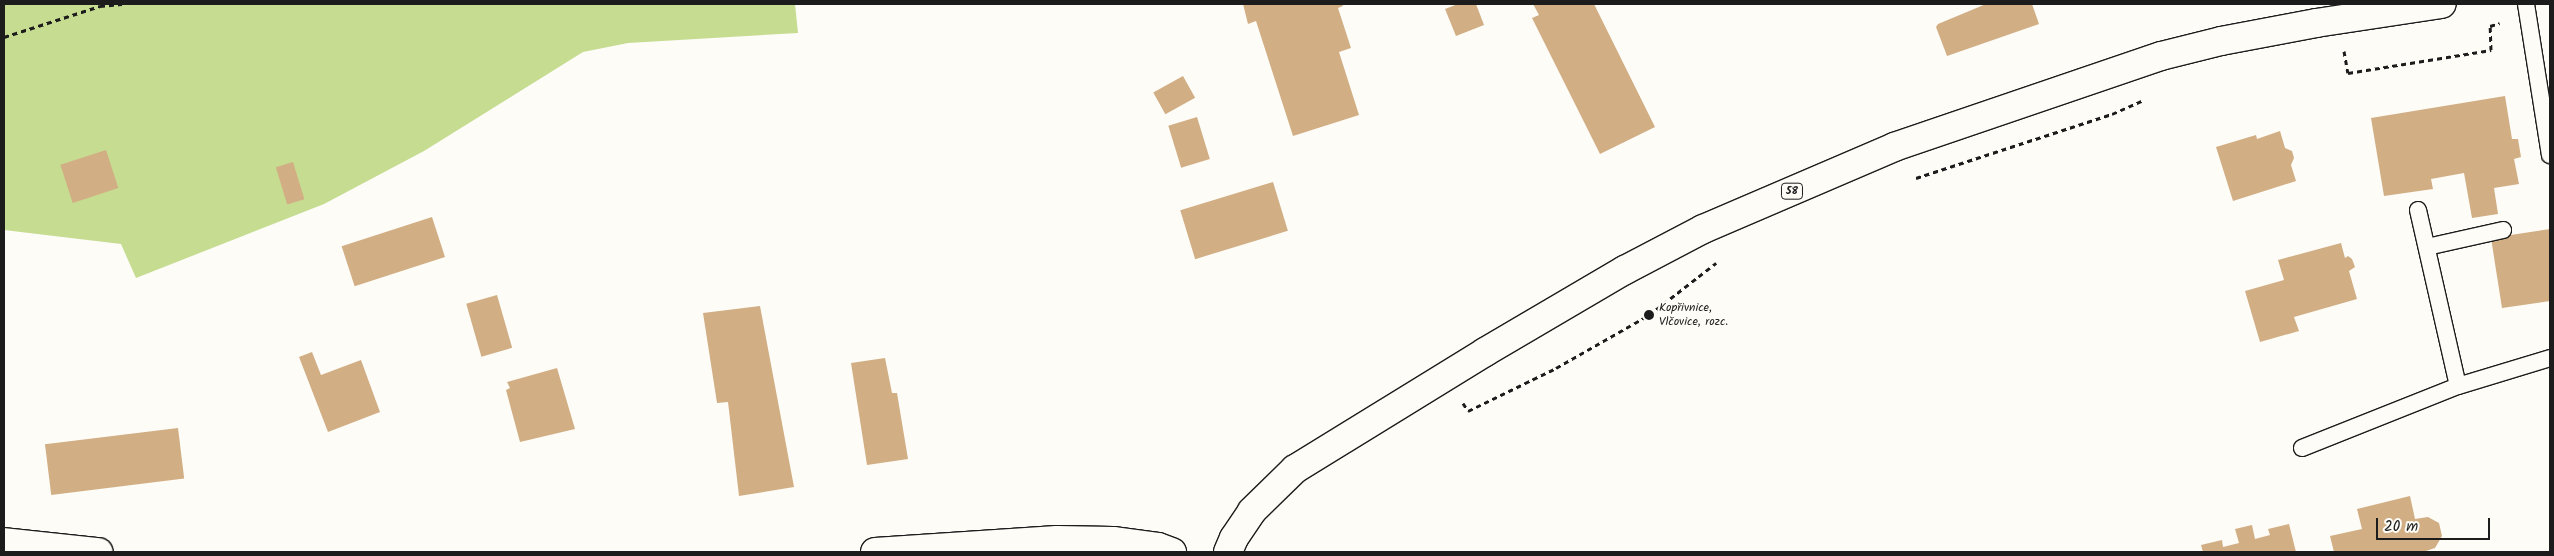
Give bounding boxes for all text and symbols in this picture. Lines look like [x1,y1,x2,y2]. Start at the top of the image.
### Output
road number: 58 [1781,182,1803,200]
place label: Kopřivnice, Vlčovice, rozc. [1659,301,1728,329]
marker: Kopřivnice, Vlčovice, rozc. [1643,309,1655,321]
scale bar [2379,508,2493,540]
text: 20 m [2384,515,2418,539]

